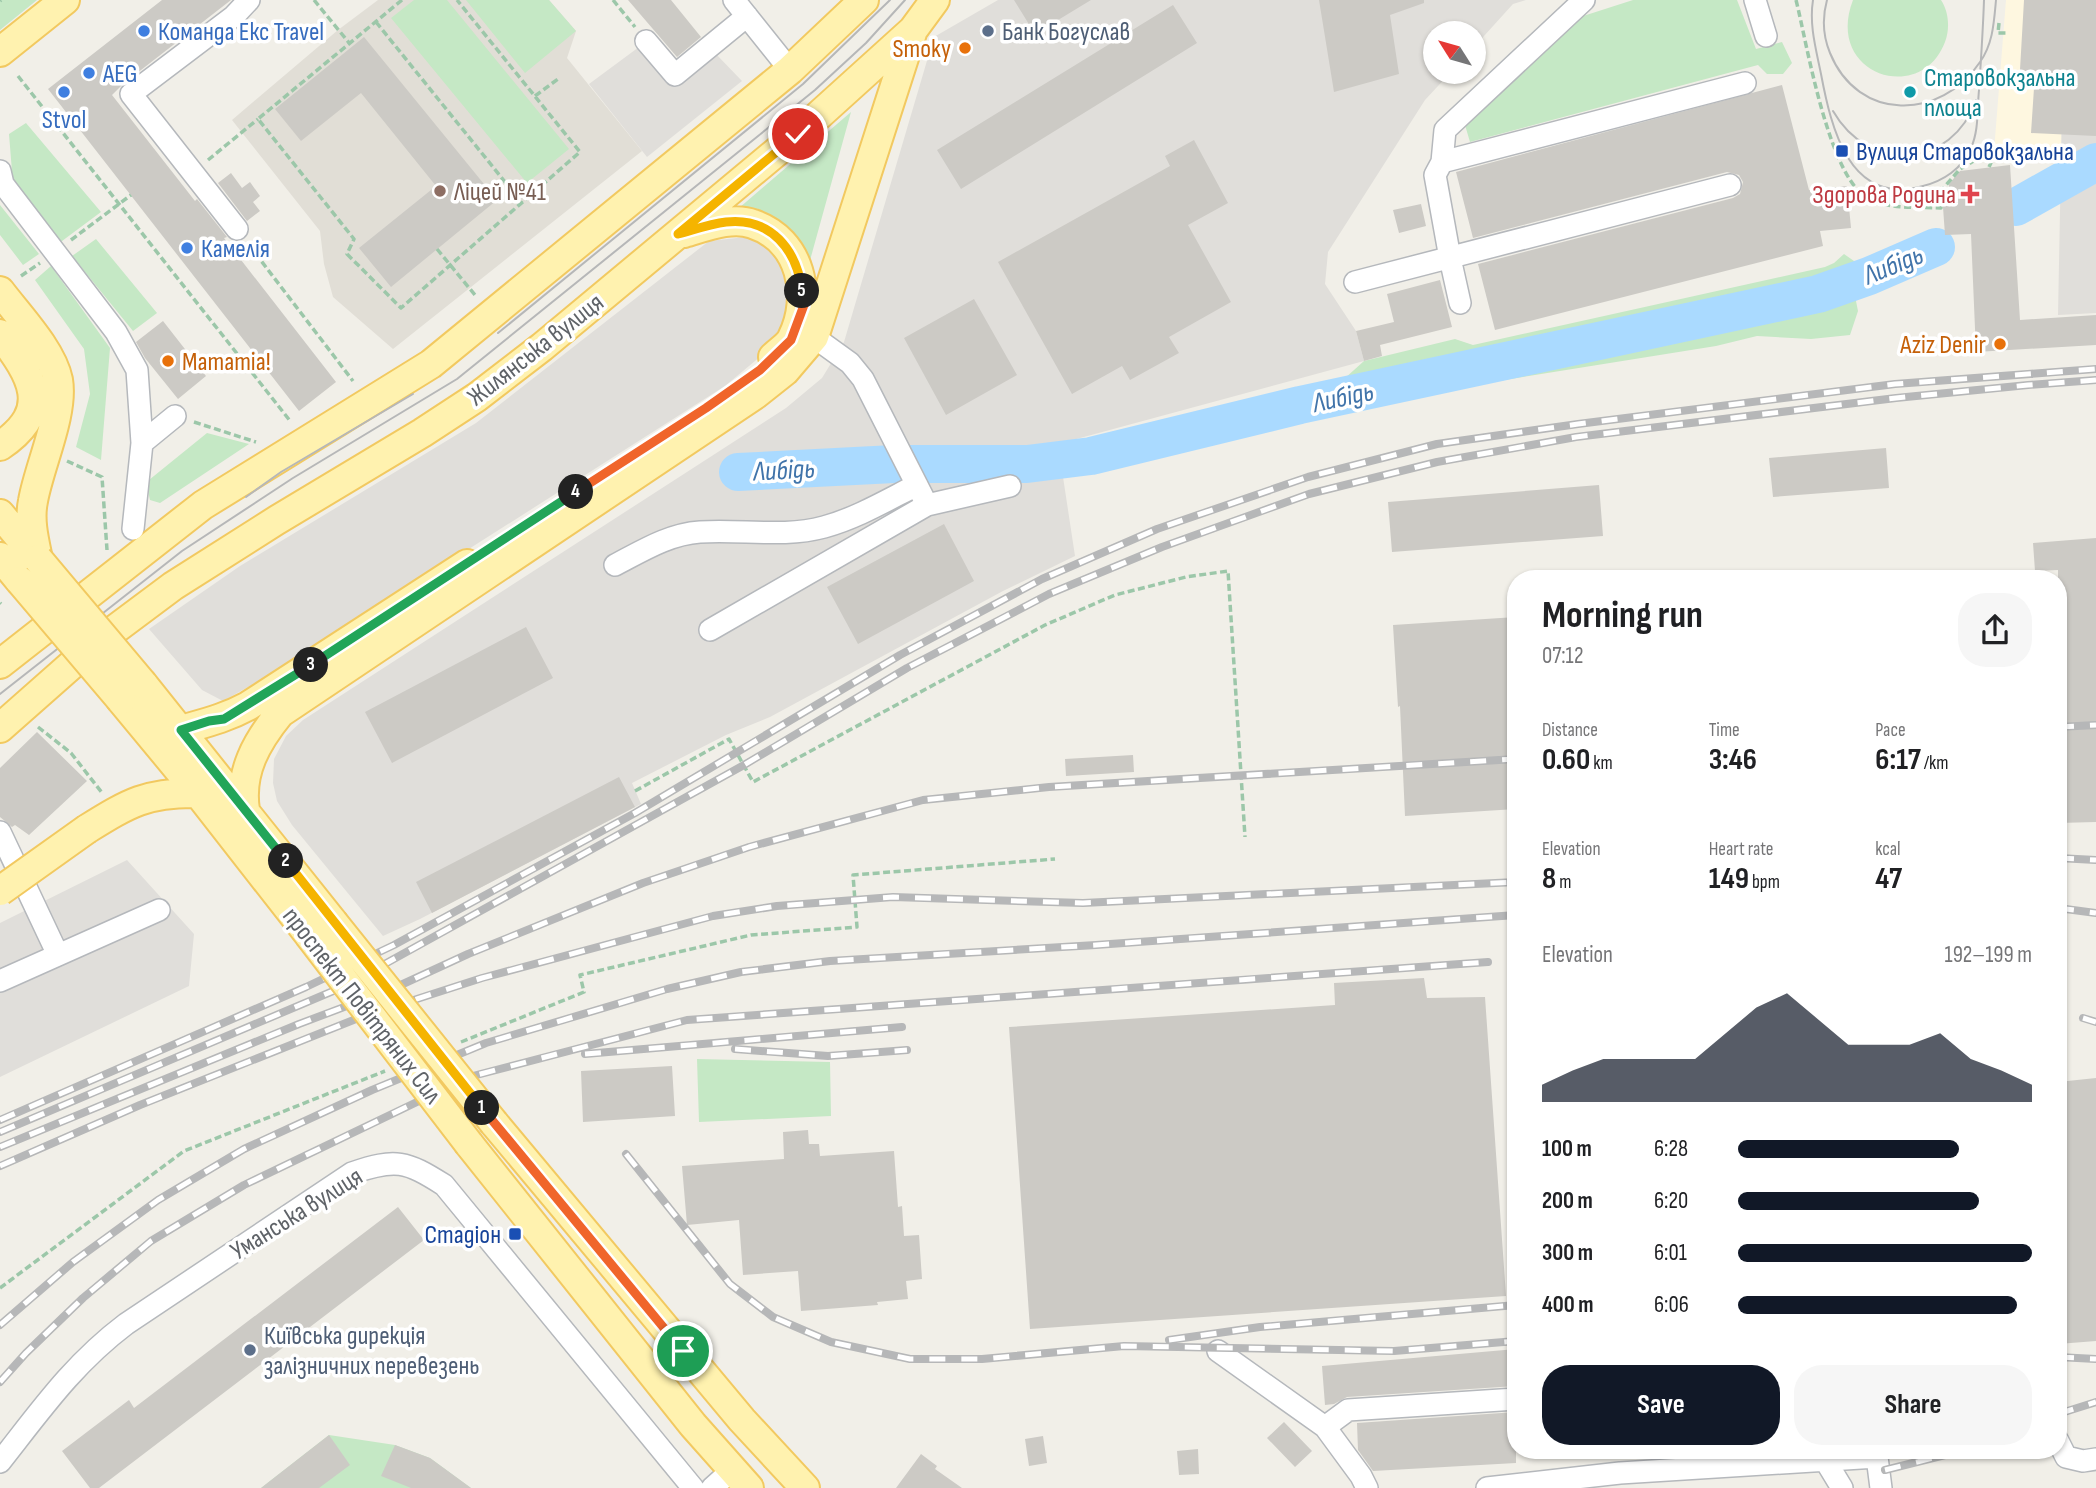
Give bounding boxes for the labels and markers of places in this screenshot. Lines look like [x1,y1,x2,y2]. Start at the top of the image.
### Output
place label: Команда Екс Travel [158,17,324,48]
place label: Банк Богуслав [1002,17,1130,48]
marker: Команда Екс Travel [136,23,152,39]
marker: Банк Богуслав [980,23,996,39]
place label: Smoky [892,34,951,65]
marker: Smoky [957,40,973,56]
place label: AEG [102,59,138,90]
place label: Старовокзальна площа [1924,63,2076,124]
marker: AEG [81,65,97,81]
marker: Stvol [56,84,72,100]
marker: Старовокзальна площа [1902,84,1918,100]
pin [768,104,828,164]
place label: Stvol [42,105,86,136]
place label: Вулиця Старовокзальна [1856,137,2074,168]
marker: Вулиця Старовокзальна [1834,143,1850,159]
place label: Ліцей №41 [453,177,546,208]
place label: Здорова Родина [1812,180,1956,211]
marker: Ліцей №41 [432,183,448,199]
marker: Здорова Родина [1962,186,1978,202]
place label: Камелія [201,234,270,265]
marker: Камелія [179,240,195,256]
pin: 5 [784,274,820,308]
place label: Aziz Denir [1899,330,1987,361]
marker: Aziz Denir [1992,336,2008,352]
place label: Mamamia! [182,347,271,378]
marker: Mamamia! [160,353,176,369]
pin: 4 [558,475,594,510]
pin: 3 [294,648,328,682]
pin: 2 [268,844,304,878]
pin: 1 [464,1090,500,1126]
place label: Стадіон [425,1220,501,1251]
marker: Стадіон [507,1226,523,1242]
place label: Київська дирекція залізничних перевезень [264,1321,480,1382]
pin [653,1321,713,1381]
marker: Київська дирекція залізничних перевезень [242,1342,258,1358]

